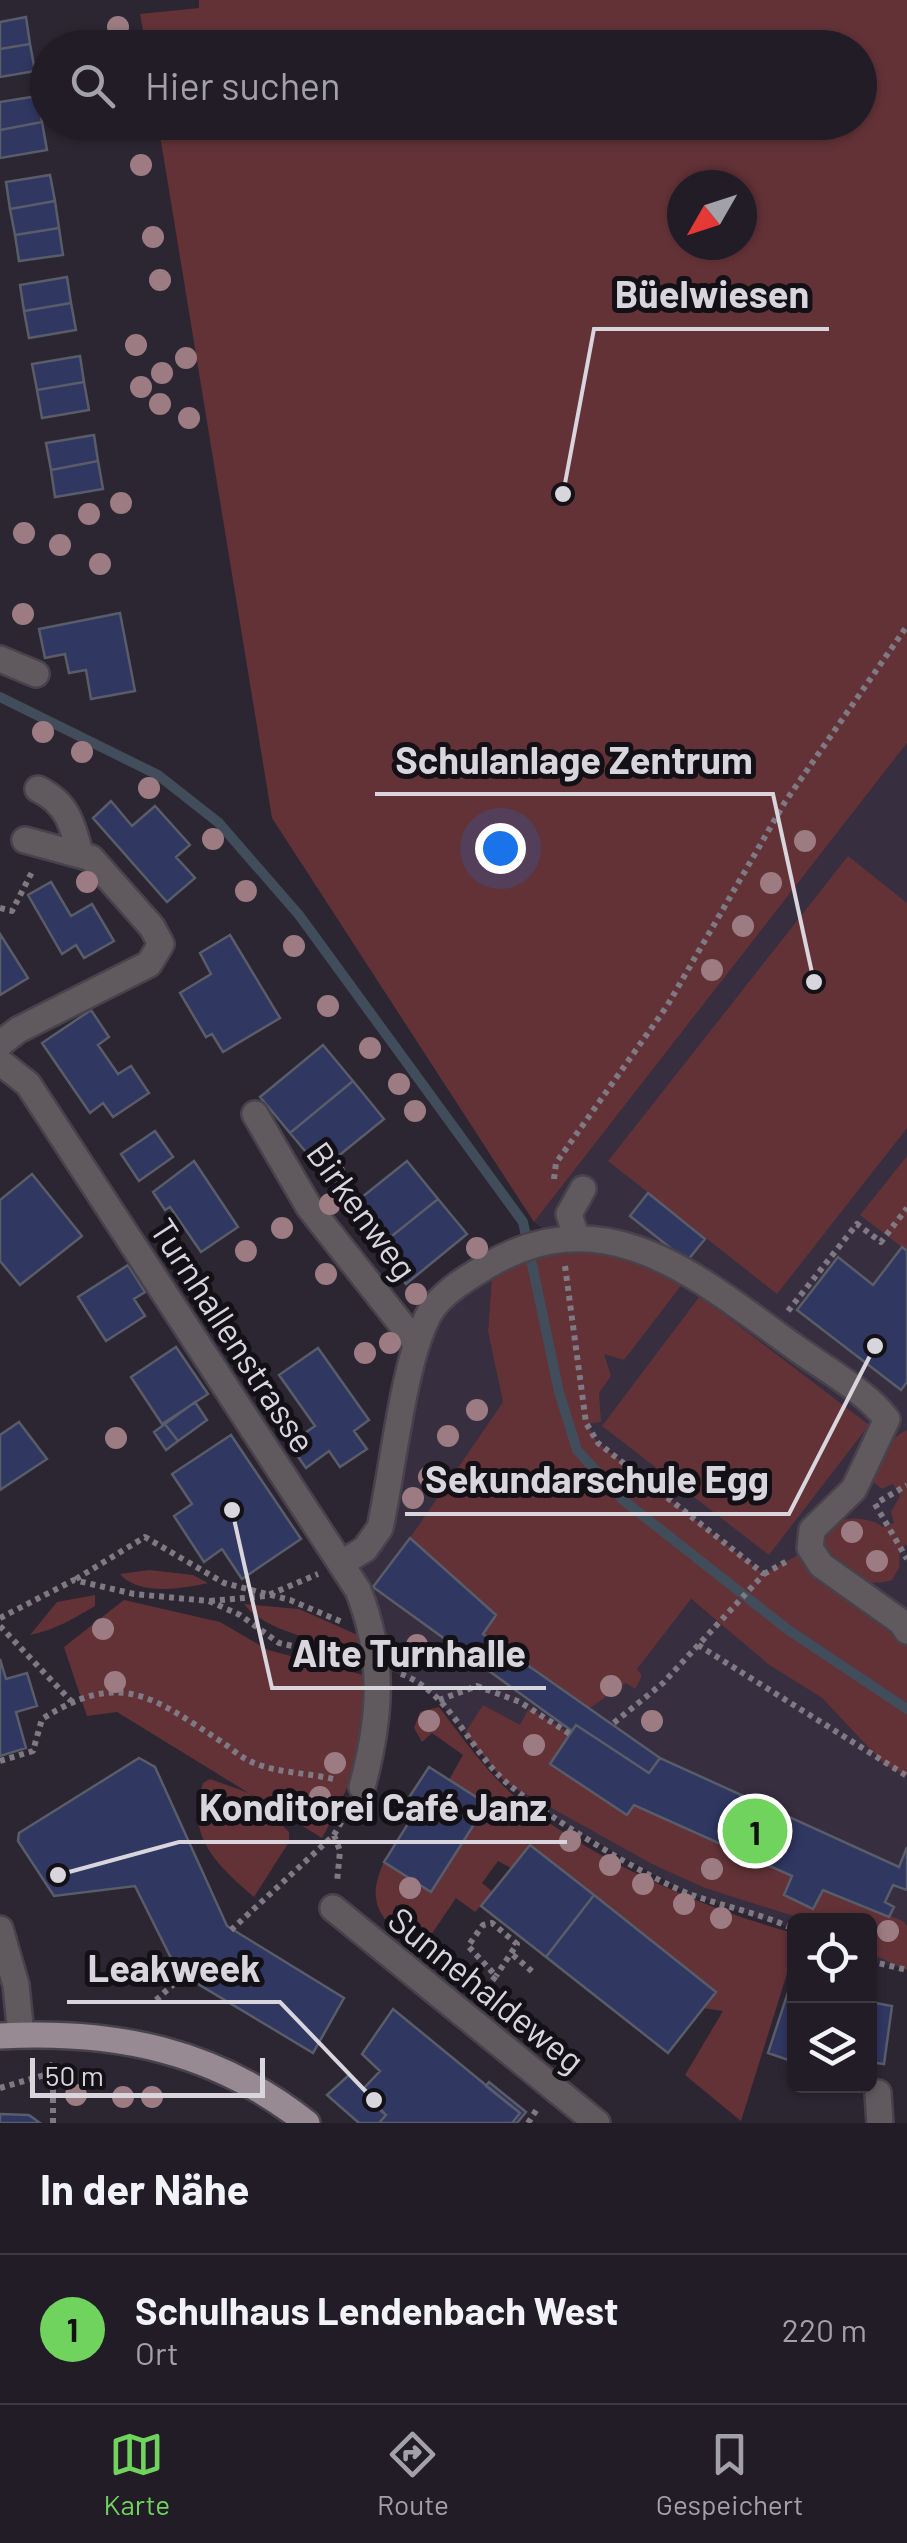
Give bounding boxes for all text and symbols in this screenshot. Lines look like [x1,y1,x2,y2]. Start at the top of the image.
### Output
search box [30,30,877,140]
icon: search [65,58,120,113]
text: Hier suchen [145,62,341,108]
north arrow [667,170,757,260]
callout: Büelwiesen [594,261,829,329]
text: Büelwiesen [615,270,809,316]
callout: Schulanlage Zentrum [375,726,773,794]
text: Schulanlage Zentrum [395,736,753,782]
your location [475,823,526,874]
street label: Birkenweg [299,1133,427,1287]
street label: Turnhallenstrasse [143,1210,325,1460]
callout: Sekundarschule Egg [405,1446,789,1514]
text: Sekundarschule Egg [425,1455,769,1501]
callout: Alte Turnhalle [272,1620,546,1688]
text: Alte Turnhalle [292,1629,526,1675]
callout: Konditorei Café Janz [179,1774,567,1842]
text: Konditorei Café Janz [199,1783,547,1829]
pin: 1 [722,1794,788,1868]
street label: Sunnehaldeweg [381,1897,593,2081]
map controls [787,1913,877,2093]
button: locate [787,1913,877,2003]
callout: Leakweek [67,1934,280,2002]
text: Leakweek [88,1944,260,1990]
button: layers [787,2003,877,2093]
scale bar [30,2053,265,2098]
text: 50 m [45,2058,104,2092]
text: In der Nähe [40,2163,249,2213]
text: Schulhaus Lendenbach West [135,2287,619,2333]
text: 1 [67,2310,78,2348]
text: 220 m [782,2310,867,2348]
text: Ort [135,2333,179,2371]
tab: Karte [103,2427,170,2521]
tab: Route [377,2427,449,2521]
tab: Gespeichert [656,2427,804,2521]

